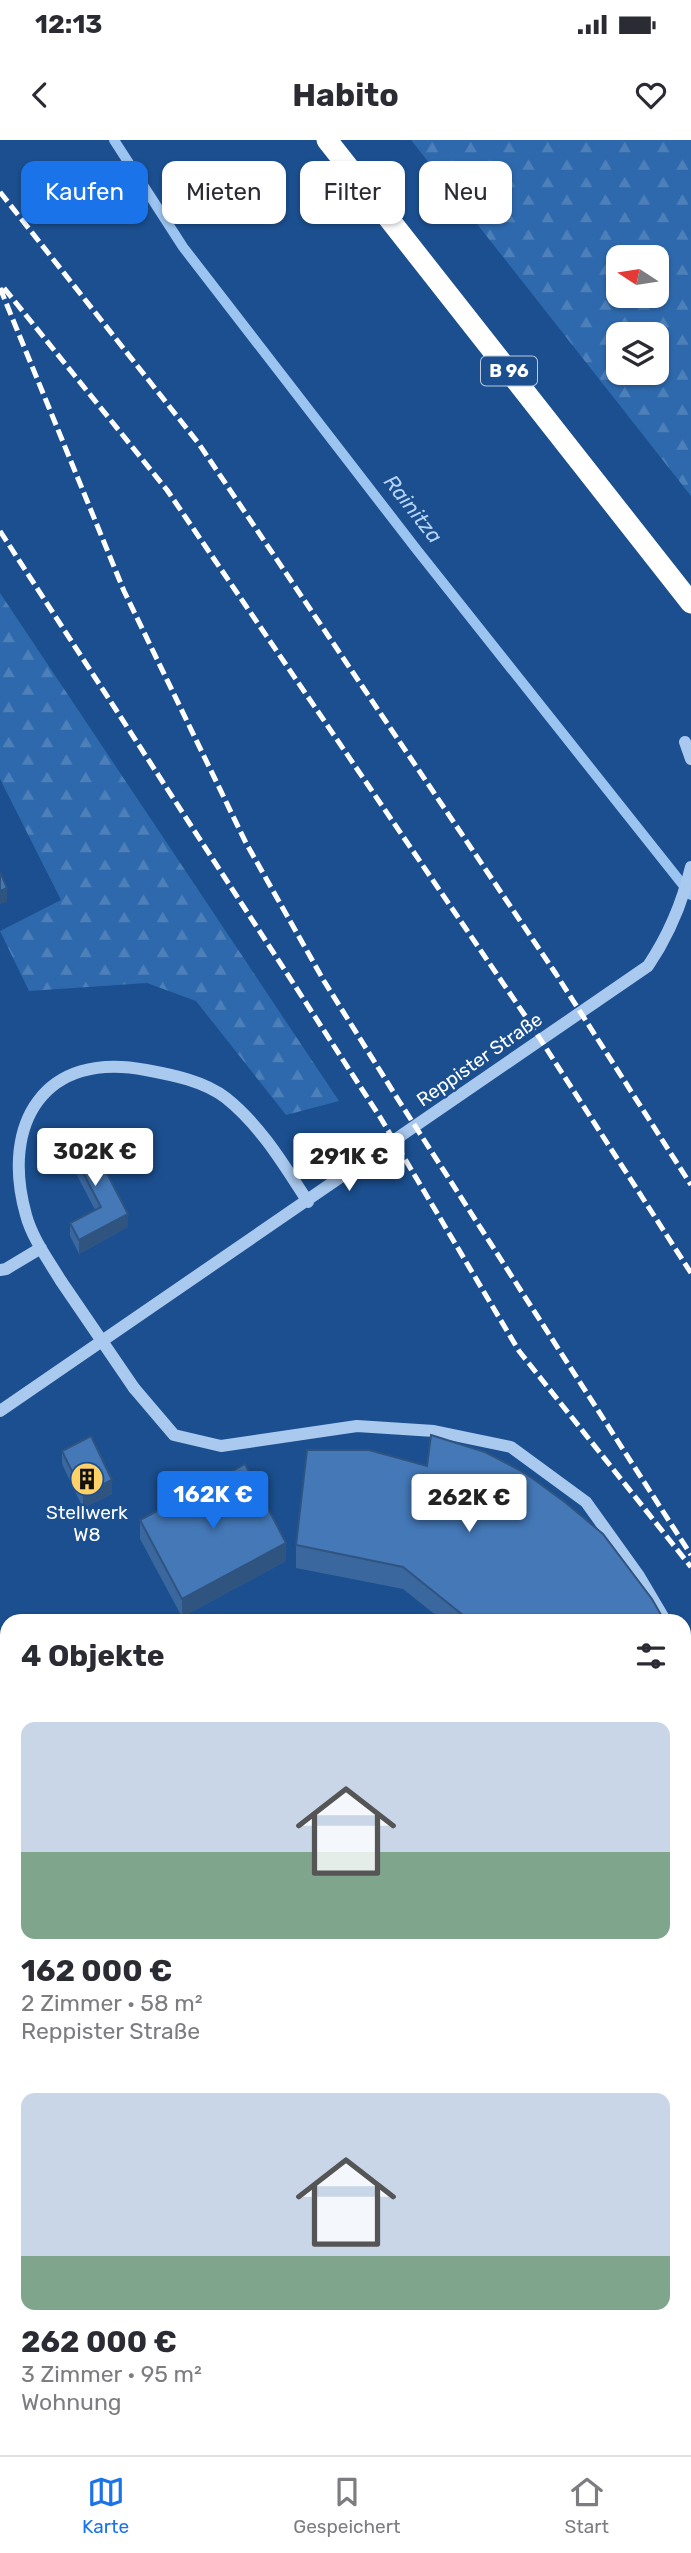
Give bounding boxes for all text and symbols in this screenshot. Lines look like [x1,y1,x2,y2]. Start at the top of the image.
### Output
text: 12:13 [35,9,102,40]
icon: back [21,76,59,114]
text: Habito [292,76,399,114]
icon: heart [632,76,670,114]
chip: Kaufen [21,161,148,224]
chip: Mieten [162,161,286,224]
chip: Filter [300,161,405,224]
chip: Neu [419,161,512,224]
north arrow [606,245,668,308]
map controls [606,245,669,385]
button: layers [606,322,669,385]
road number: B 96 [481,356,537,386]
water label: Rainitza [379,469,448,548]
street label: Reppister Straße [412,1008,547,1111]
pin: 302K € [38,1128,152,1188]
pin: 291K € [292,1133,406,1193]
text: 302K € [53,1137,137,1165]
text: 291K € [309,1142,389,1170]
building icon: Stellwerk W8 [68,1460,106,1498]
pin: 162K € [156,1472,270,1531]
pin: 262K € [412,1474,526,1534]
text: 162K € [173,1480,253,1508]
text: 262K € [428,1483,510,1511]
place label: Stellwerk W8 [46,1501,128,1546]
icon: filters [632,1637,670,1675]
text: 4 Objekte [21,1638,164,1674]
icon: home [283,1768,409,1894]
text: 162 000 € [21,1953,172,1989]
text: 2 Zimmer · 58 m² [21,1989,203,2017]
text: Reppister Straße [21,2017,200,2045]
icon: home [283,2139,409,2265]
text: 262 000 € [21,2324,177,2360]
text: 3 Zimmer · 95 m² [21,2360,202,2388]
text: Wohnung [21,2388,122,2416]
tab: Karte [82,2473,129,2538]
tab: Gespeichert [293,2473,400,2538]
tab: Start [565,2473,609,2538]

